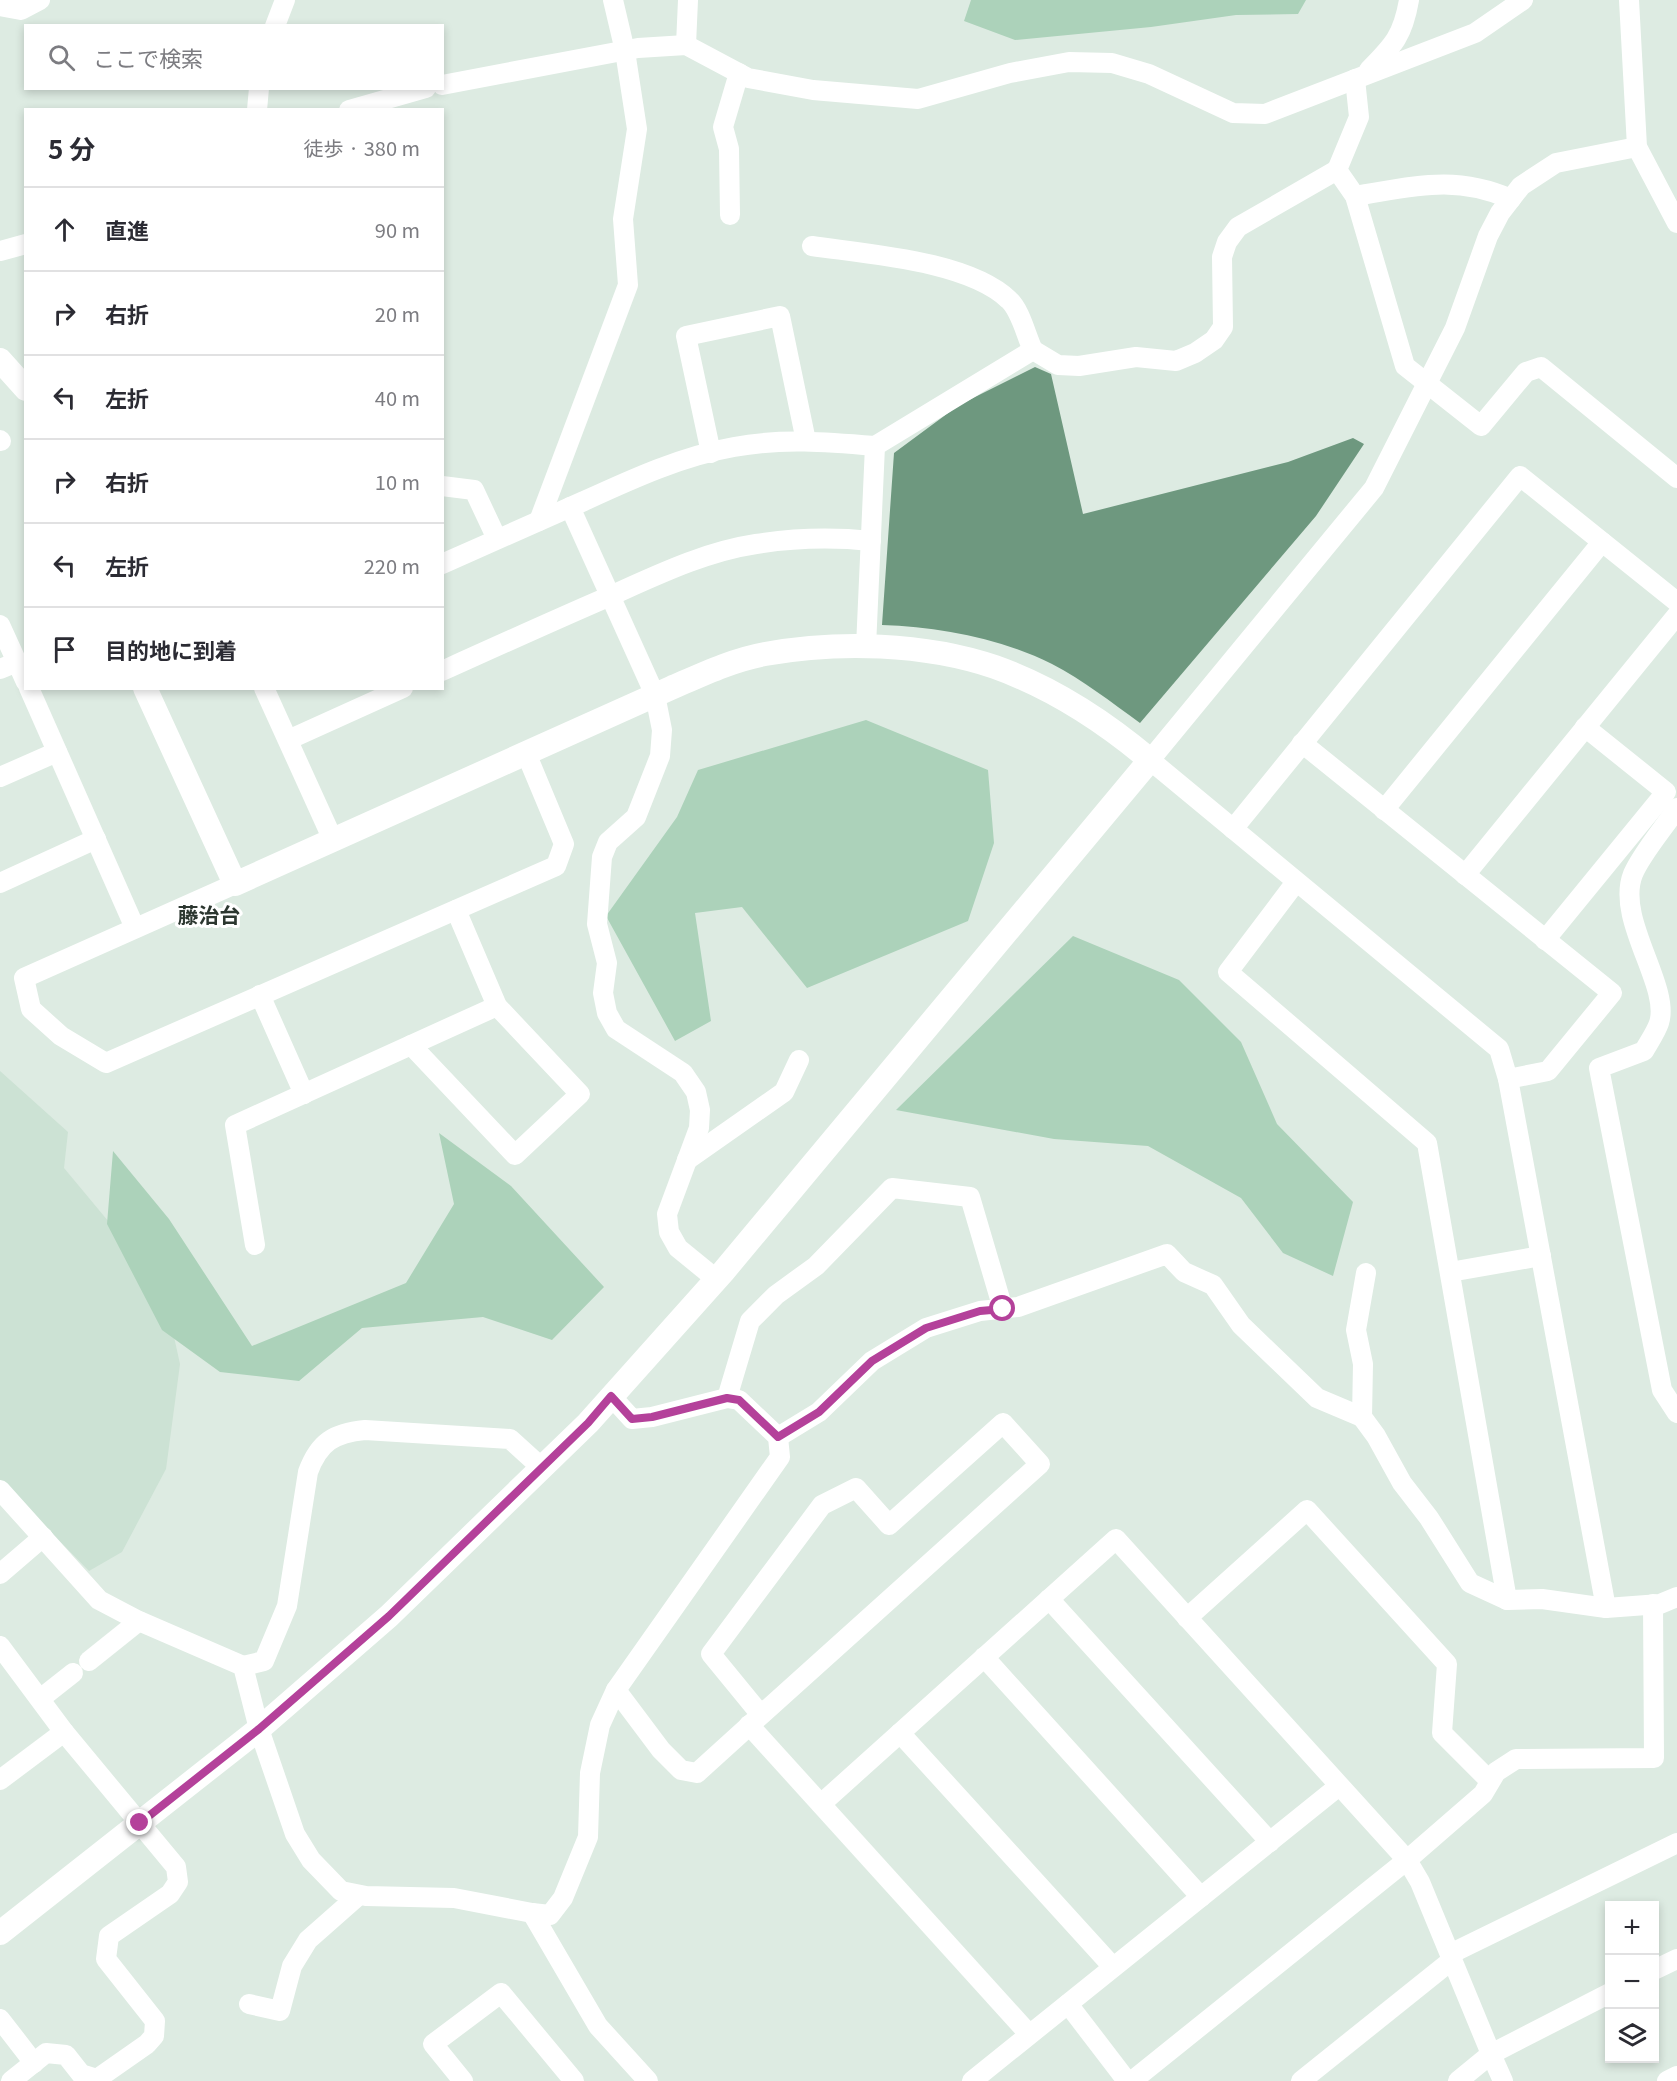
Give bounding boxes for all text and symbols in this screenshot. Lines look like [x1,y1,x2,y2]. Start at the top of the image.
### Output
search box [24,24,444,90]
icon: search [45,41,78,74]
text: ここで検索 [93,41,203,73]
text: 5 分 [48,129,95,166]
text: 徒歩 · 380 m [304,133,420,162]
icon: ahead [48,213,81,246]
text: 直進 [105,213,149,245]
text: 90 m [375,215,420,244]
icon: right [48,297,81,330]
text: 右折 [105,297,149,329]
text: 20 m [375,299,420,328]
icon: left [48,381,81,414]
text: 左折 [105,381,149,413]
text: 40 m [375,383,420,412]
icon: right [48,465,81,498]
text: 右折 [105,465,149,497]
text: 10 m [375,467,420,496]
icon: left [48,549,81,582]
text: 左折 [105,549,149,581]
text: 220 m [364,551,420,580]
icon: arrive [48,633,81,666]
text: 目的地に到着 [105,633,237,665]
district label: 藤治台 [178,899,241,929]
route start [989,1295,1015,1321]
route end [126,1809,152,1835]
map controls [1605,1901,1659,2063]
button: + [1605,1901,1659,1955]
button: − [1605,1955,1659,2009]
button: layers [1605,2009,1659,2063]

